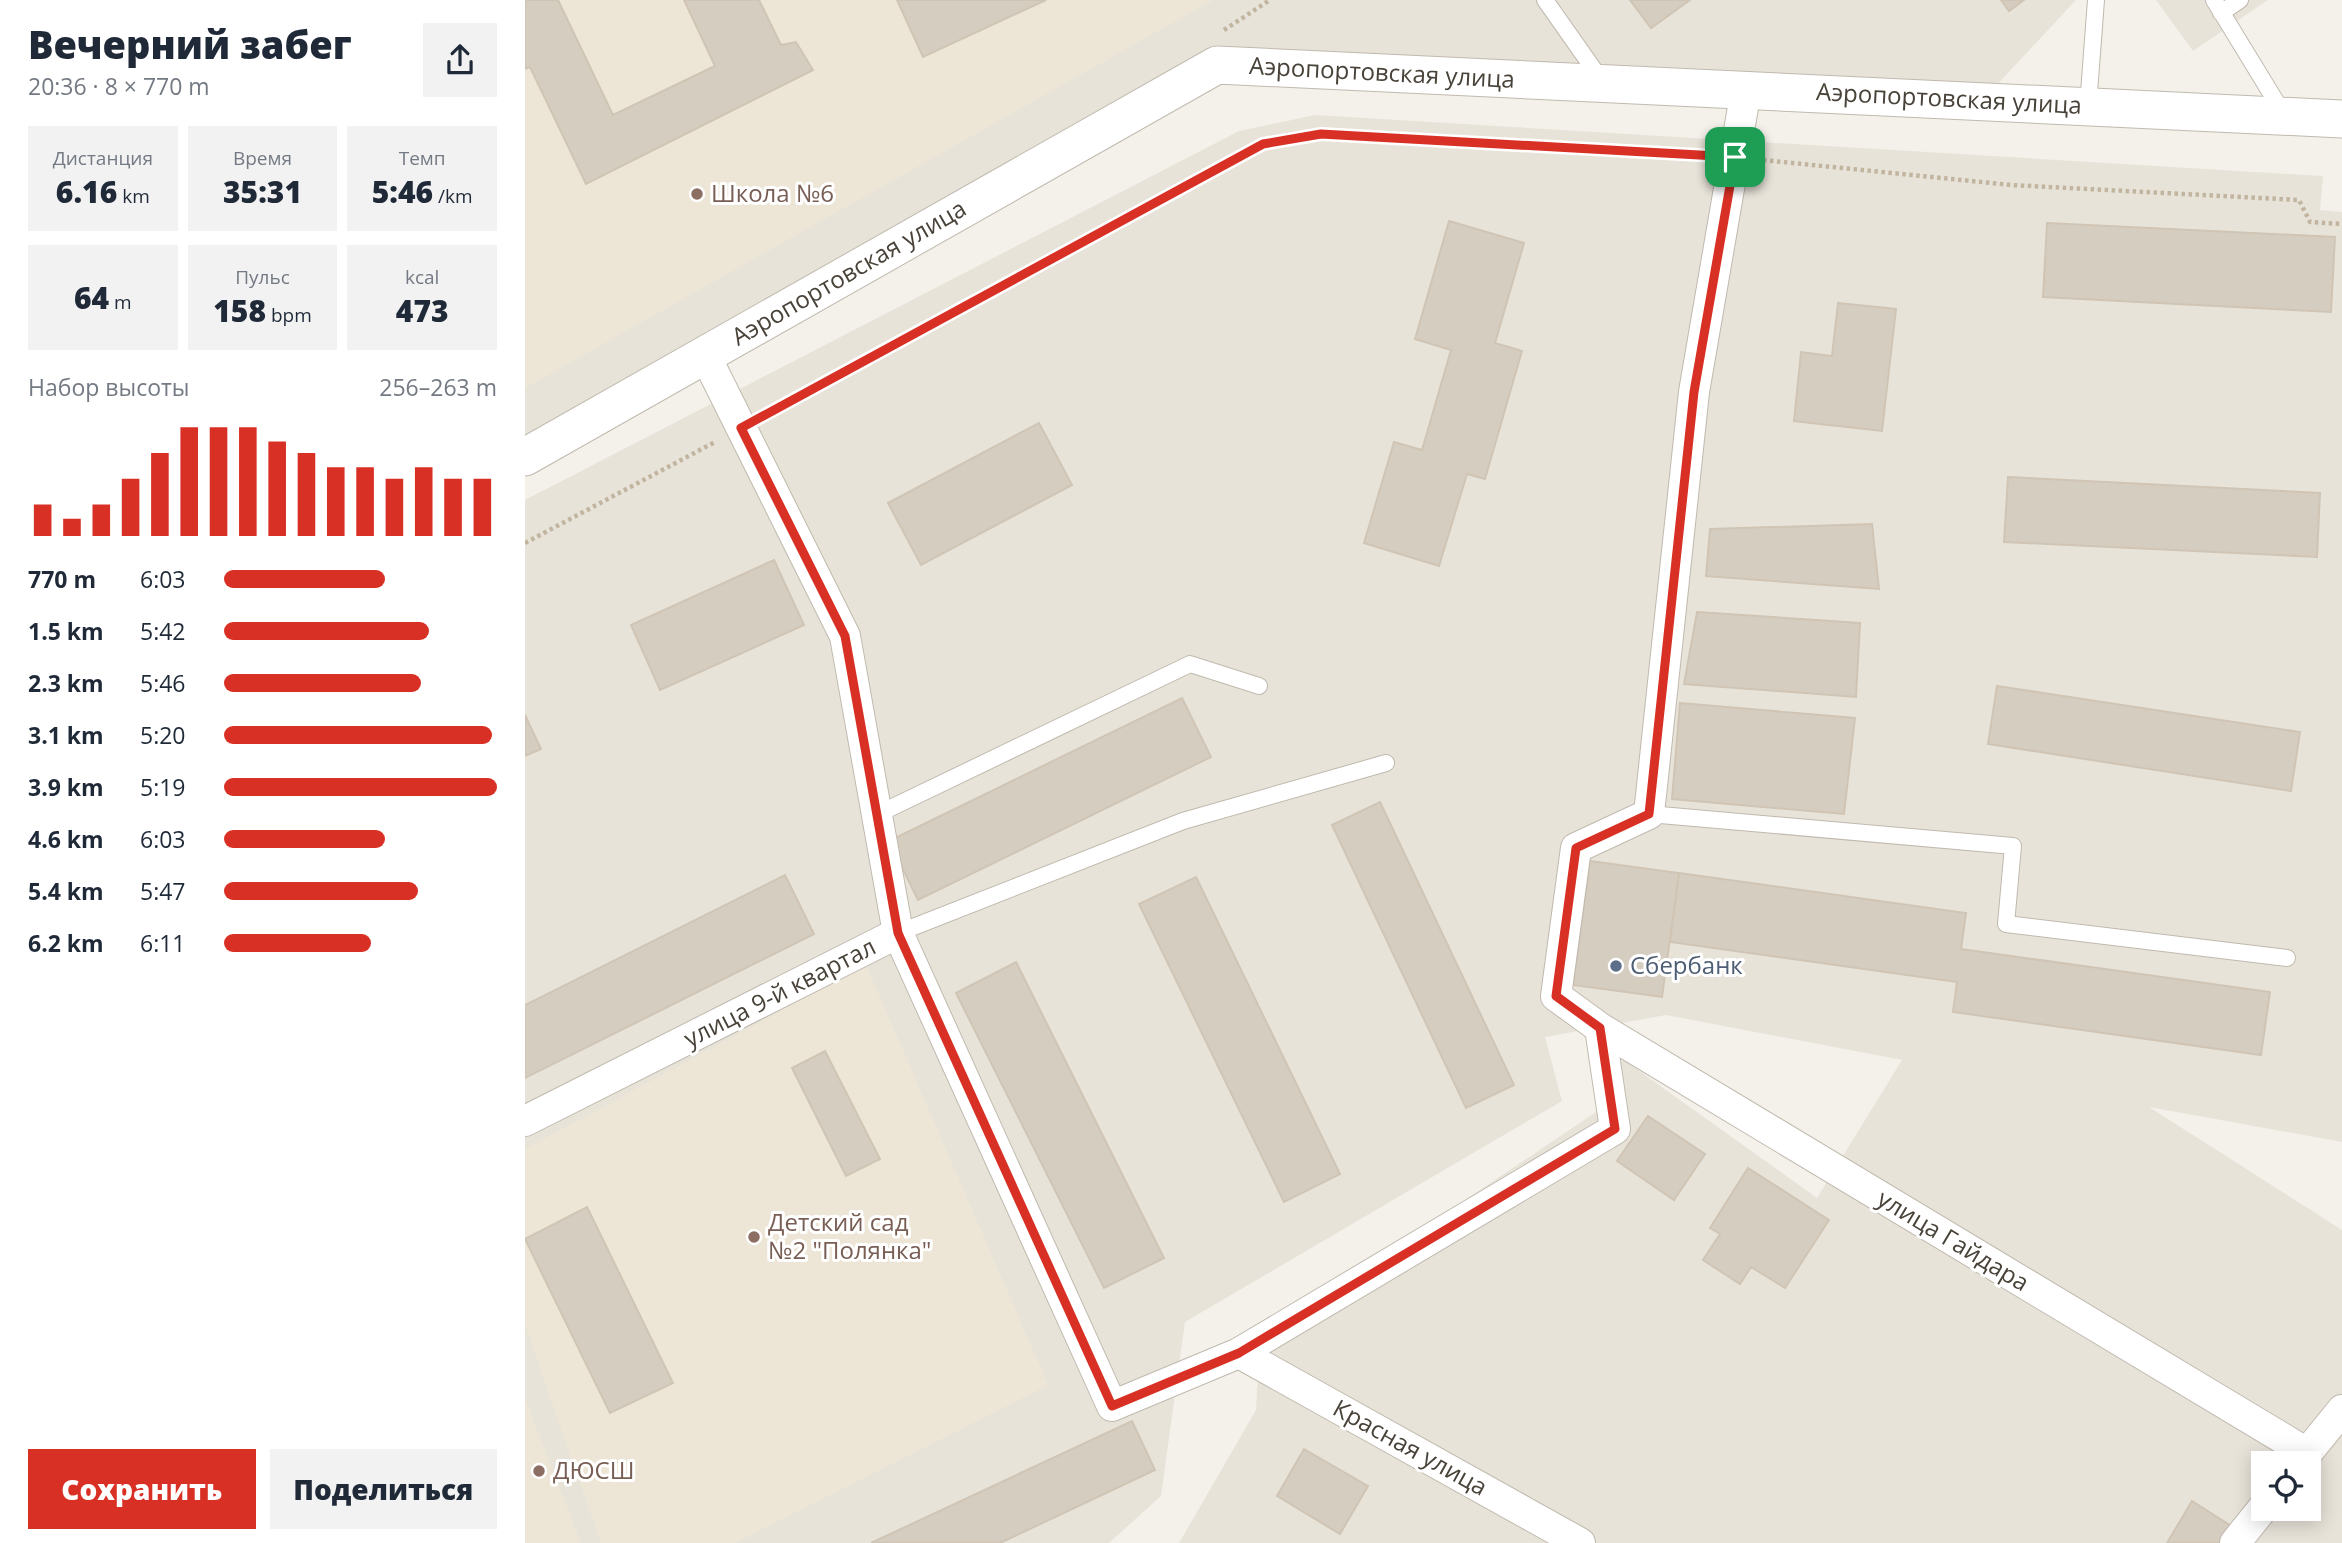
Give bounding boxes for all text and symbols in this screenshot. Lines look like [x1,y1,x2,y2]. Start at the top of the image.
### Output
text: Вечерний забег [28,18,352,70]
button: share [423,23,497,97]
street label: Аэропортовская улица [1248,48,1516,95]
text: 20:36 · 8 × 770 m [28,70,210,102]
street label: Аэропортовская улица [1815,74,2083,121]
pin [1705,127,1765,187]
icon: arrive [1716,138,1754,176]
text: Дистанция [53,145,153,171]
text: Время [233,145,292,171]
text: Темп [399,145,446,171]
text: 6.16 [56,171,117,212]
text: 35:31 [223,171,302,212]
text: 5:46 [372,171,433,212]
place label: Школа №6 [711,176,834,209]
text: km [117,183,150,209]
text: /km [433,183,473,209]
marker: Школа №6 [689,186,705,202]
street label: Аэропортовская улица [725,191,972,352]
text: Пульс [235,264,290,290]
text: kcal [405,264,439,290]
text: 64 [74,277,109,318]
text: m [109,289,132,315]
text: 158 [213,290,266,331]
text: 473 [396,290,449,331]
text: bpm [266,302,312,328]
text: Набор высоты [28,371,190,403]
text: 256–263 m [379,371,497,403]
text: 770 m [28,563,96,595]
text: 6:03 [140,563,186,595]
text: 1.5 km [28,615,104,647]
text: 5:42 [140,615,186,647]
text: 2.3 km [28,667,104,699]
text: 5:46 [140,667,186,699]
text: 3.1 km [28,719,104,751]
text: 5:20 [140,719,186,751]
text: 3.9 km [28,771,104,803]
text: 5:19 [140,771,186,803]
text: 4.6 km [28,823,104,855]
text: 6:03 [140,823,186,855]
text: 5.4 km [28,875,104,907]
text: 5:47 [140,875,186,907]
text: 6.2 km [28,927,104,959]
text: 6:11 [140,927,186,959]
street label: улица 9-й квартал [678,929,881,1054]
place label: Сбербанк [1630,948,1743,981]
marker: Сбербанк [1608,958,1624,974]
street label: улица Гайдара [1872,1181,2036,1298]
place label: Детский сад №2 "Полянка" [768,1205,931,1266]
marker: Детский сад №2 "Полянка" [746,1229,762,1245]
street label: Красная улица [1328,1391,1494,1503]
button: Сохранить [28,1449,256,1529]
button: Поделиться [270,1449,497,1529]
map controls [2251,1451,2321,1521]
button: locate [2251,1451,2321,1521]
place label: ДЮСШ [553,1453,634,1486]
marker: ДЮСШ [531,1463,547,1479]

